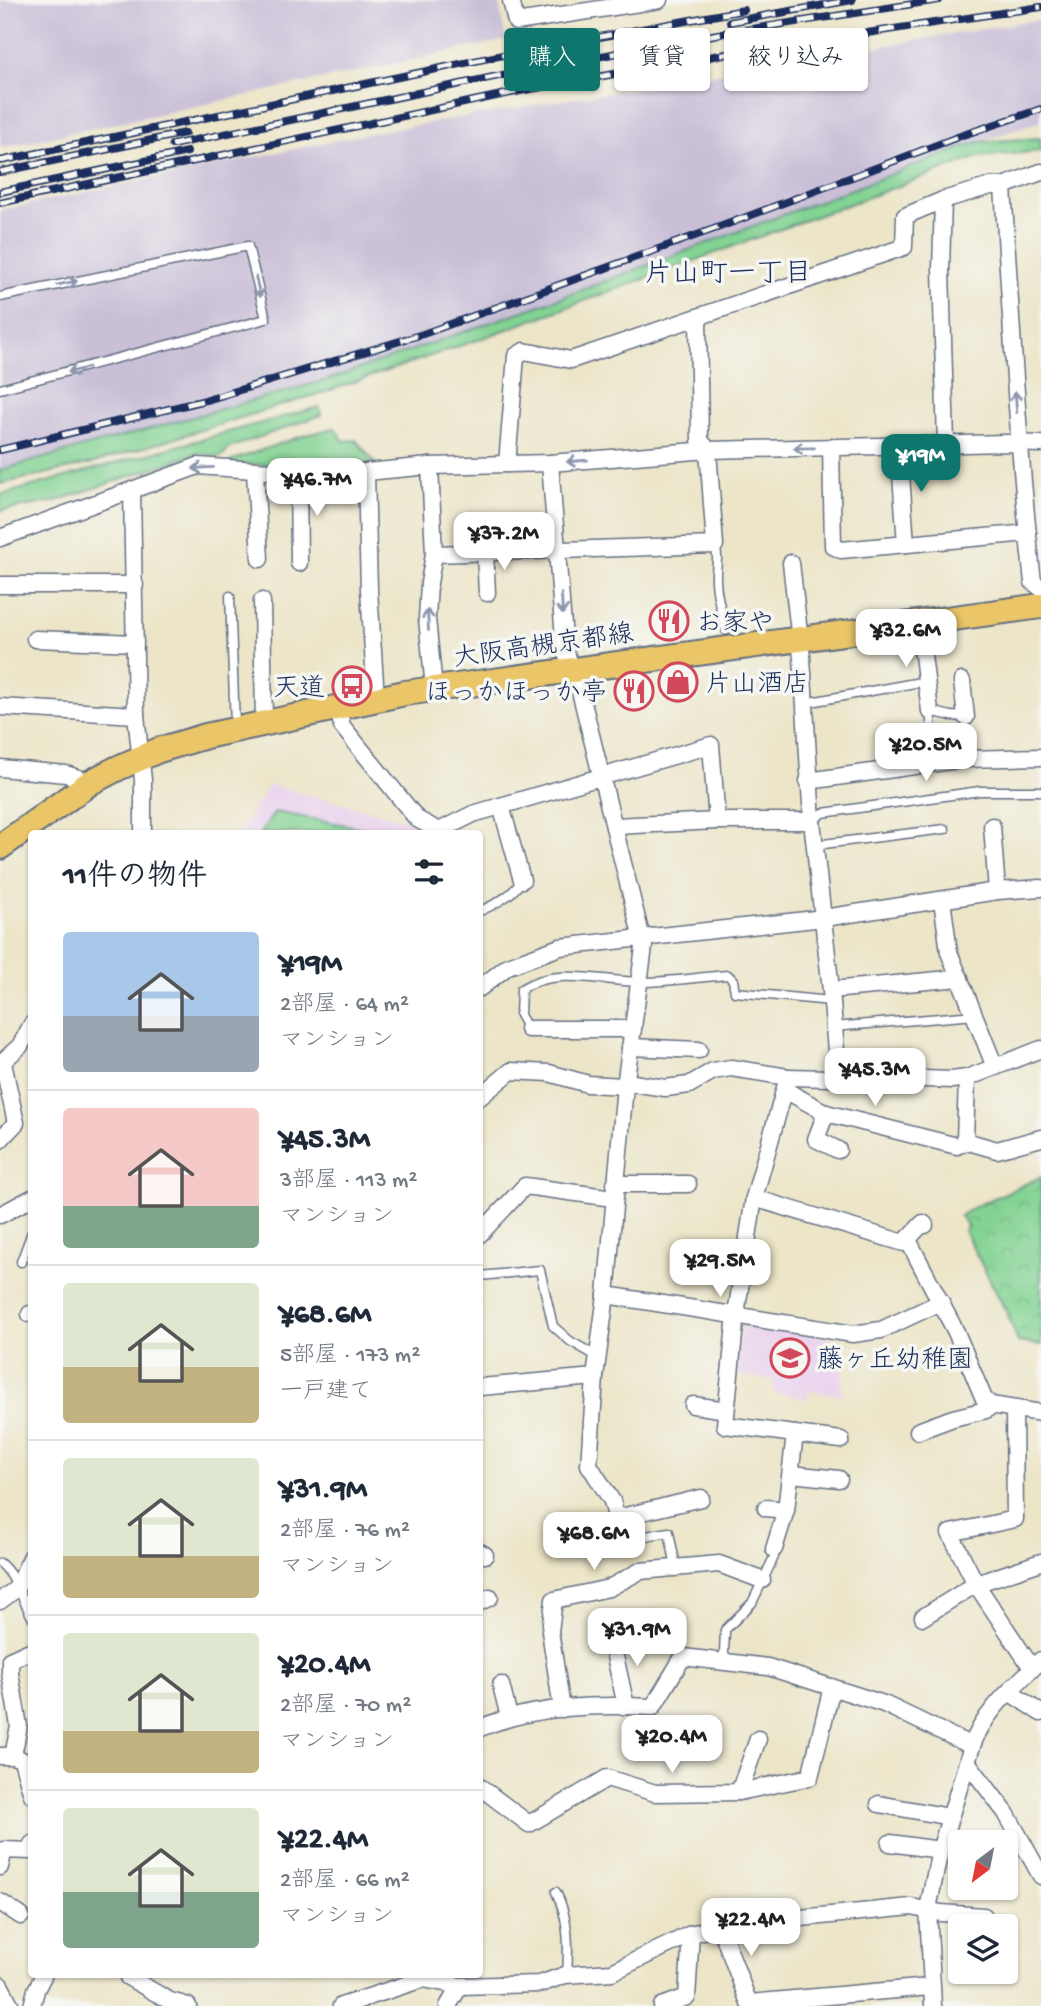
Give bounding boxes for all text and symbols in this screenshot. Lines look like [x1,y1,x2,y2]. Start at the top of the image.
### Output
chip: 購入 [504,28,600,91]
chip: 賃貸 [614,28,710,91]
chip: 絞り込み [724,28,868,91]
district label: 片山町一丁目 [644,259,812,292]
one-way arrow [252,275,265,298]
one-way arrow [55,276,78,290]
one-way arrow [67,364,90,377]
one-way arrow [1010,391,1023,414]
pin: ¥19M [880,434,962,494]
one-way arrow [793,441,816,454]
text: ¥19M [897,443,945,470]
one-way arrow [566,455,589,468]
pin: ¥46.7M [260,458,374,518]
one-way arrow [192,461,215,474]
text: ¥46.7M [283,467,351,494]
pin: ¥37.2M [447,512,561,572]
text: ¥37.2M [469,521,539,548]
one-way arrow [556,592,569,615]
restaurant icon: お家や [648,600,690,642]
one-way arrow [421,609,434,632]
place label: お家や [696,609,774,641]
pin: ¥32.6M [849,610,963,669]
text: ¥32.6M [872,618,940,645]
street label: 大阪高槻京都線 [451,619,636,676]
shop icon: 片山酒店 [657,661,699,703]
bus stop icon: 天道 [331,665,373,707]
place label: 片山酒店 [705,669,809,702]
restaurant icon: ほっかほっか亭 [613,670,655,712]
place label: 天道 [273,674,325,706]
place label: ほっかほっか亭 [425,678,607,711]
pin: ¥20.5M [869,724,983,783]
text: ¥20.5M [891,732,961,759]
icon: filters [410,853,448,891]
text: 11件の物件 [63,861,207,896]
text: ¥19M [280,948,342,983]
icon: home [119,960,203,1044]
text: 2部屋 · 64 m² [280,992,409,1019]
text: マンション [280,1028,394,1055]
pin: ¥45.3M [818,1048,932,1108]
text: ¥45.3M [841,1057,909,1084]
text: ¥45.3M [280,1124,370,1159]
icon: home [119,1136,203,1220]
text: 3部屋 · 113 m² [280,1168,417,1195]
text: マンション [280,1204,394,1231]
pin: ¥29.5M [663,1240,777,1299]
text: ¥29.5M [686,1248,754,1275]
text: ¥68.6M [280,1299,371,1334]
icon: home [119,1311,203,1395]
school or university icon: 藤ヶ丘幼稚園 [769,1337,811,1379]
text: 5部屋 · 173 m² [280,1343,420,1370]
place label: 藤ヶ丘幼稚園 [817,1345,973,1378]
text: 一戸建て [280,1379,372,1406]
text: ¥31.9M [280,1474,367,1509]
icon: home [119,1486,203,1570]
pin: ¥68.6M [537,1512,651,1572]
text: 2部屋 · 76 m² [280,1518,410,1545]
text: ¥68.6M [559,1521,629,1548]
text: マンション [280,1554,394,1581]
pin: ¥31.9M [580,1608,694,1668]
text: ¥31.9M [604,1617,670,1644]
text: ¥20.4M [280,1649,370,1684]
icon: home [119,1661,203,1745]
text: 2部屋 · 70 m² [280,1693,411,1720]
pin: ¥20.4M [615,1716,729,1775]
text: ¥20.4M [637,1724,707,1751]
text: マンション [280,1729,394,1756]
text: ¥22.4M [280,1824,368,1859]
north arrow [948,1830,1018,1900]
map controls [948,1830,1018,1984]
icon: home [119,1836,203,1920]
text: 2部屋 · 66 m² [280,1868,410,1895]
pin: ¥22.4M [694,1898,808,1958]
text: マンション [280,1904,394,1931]
text: ¥22.4M [717,1907,785,1934]
button: layers [948,1914,1018,1984]

